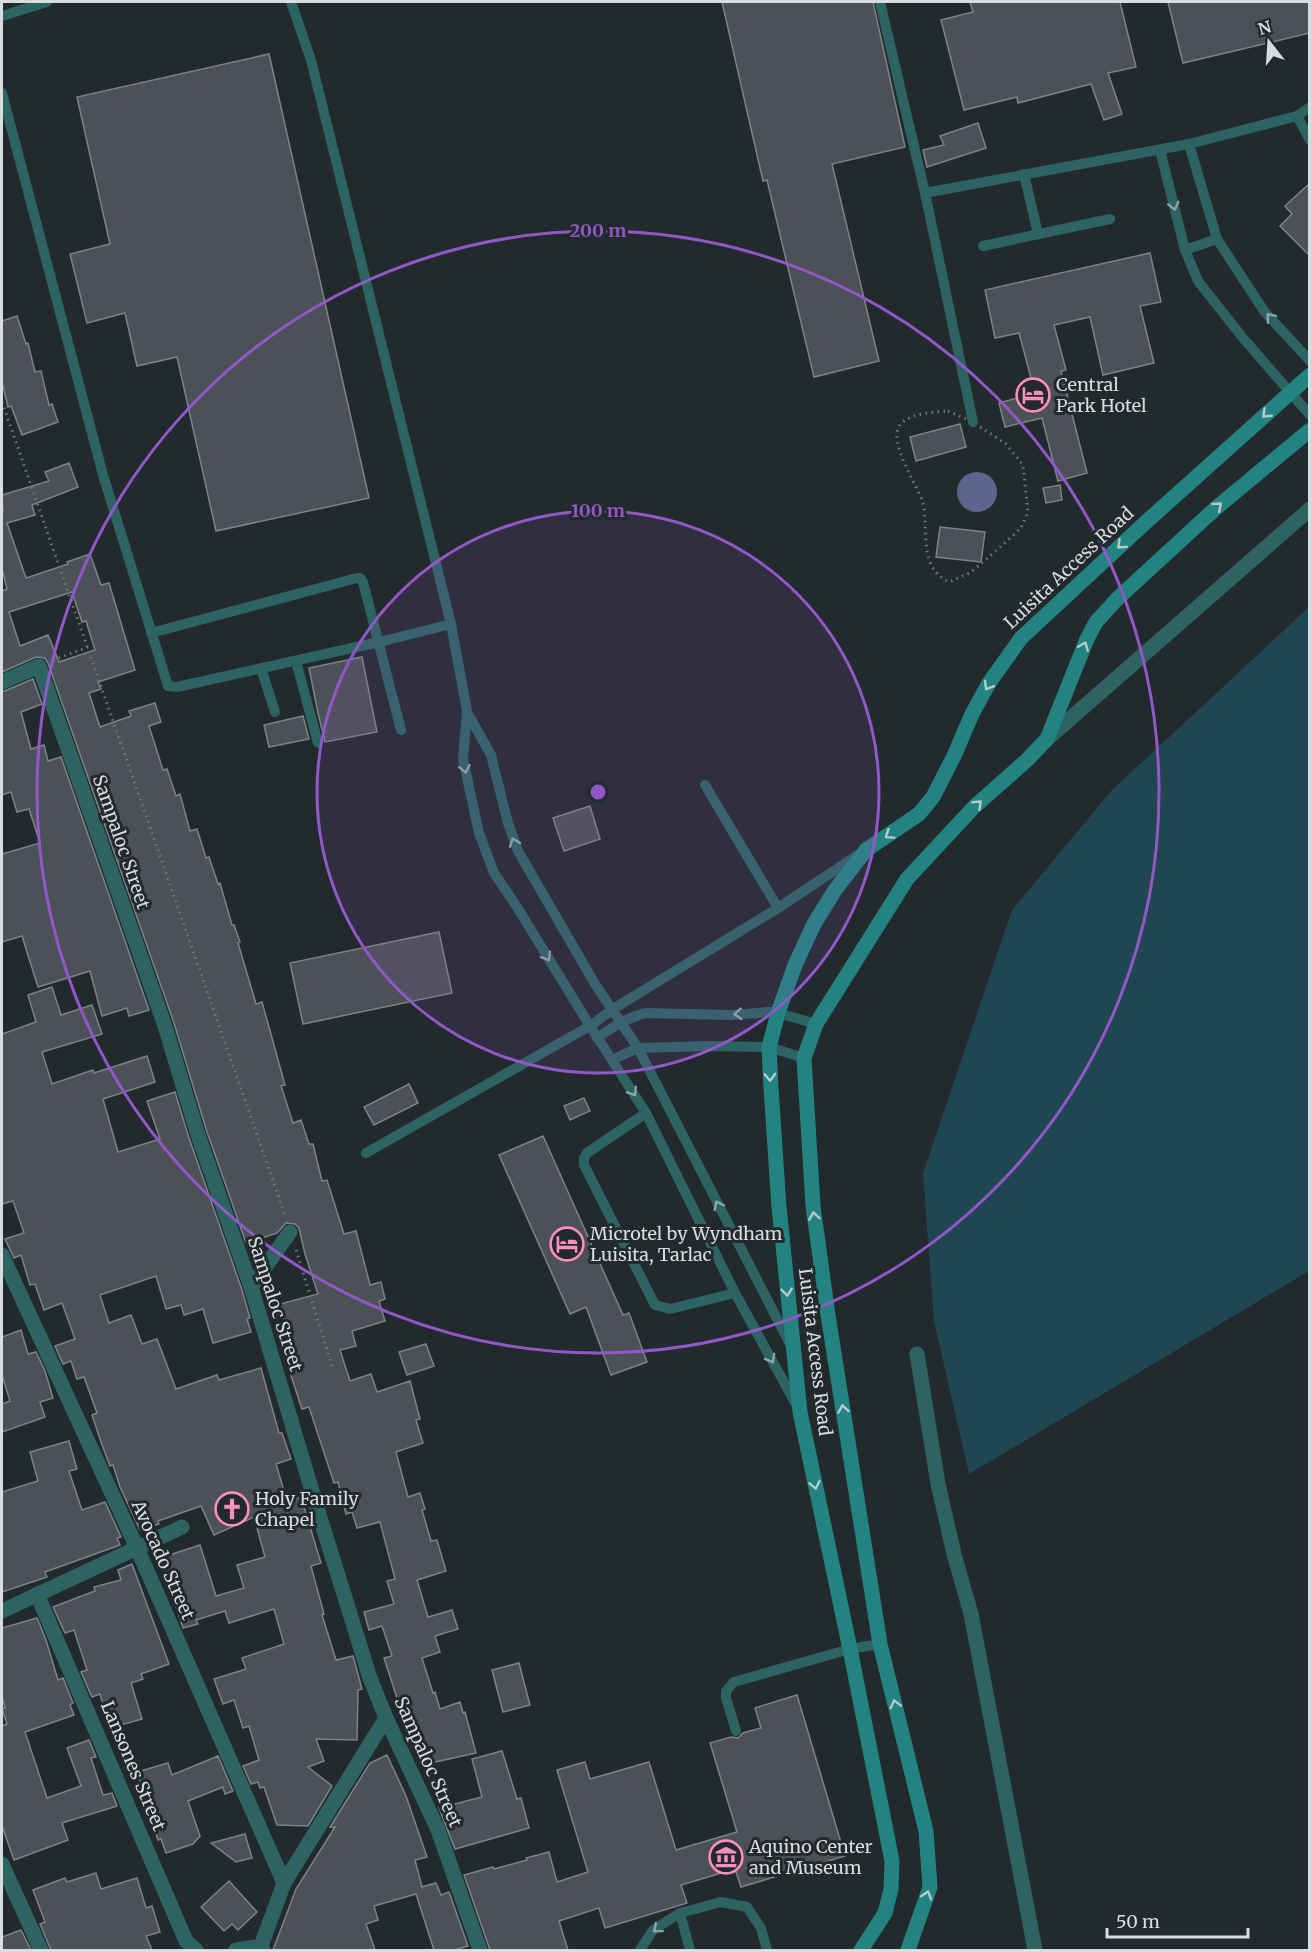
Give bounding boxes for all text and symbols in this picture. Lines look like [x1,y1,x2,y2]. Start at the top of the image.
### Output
north arrow [1239,12,1299,72]
text: N [1256,16,1274,39]
one-way arrow [1167,201,1180,211]
text: 200 m [570,219,626,242]
one-way arrow [1266,313,1277,324]
place label: Central Park Hotel [1056,373,1147,417]
hotel icon: Central Park Hotel [1015,377,1051,413]
one-way arrow [1262,407,1273,418]
text: 100 m [571,499,625,522]
street label: Luisita Access Road [999,502,1138,634]
one-way arrow [1211,503,1222,514]
one-way arrow [1118,538,1128,549]
one-way arrow [1077,641,1089,652]
one-way arrow [984,680,996,690]
one-way arrow [458,764,471,774]
street label: Sampaloc Street [88,772,155,912]
centre of rings [588,782,608,802]
one-way arrow [971,800,981,811]
one-way arrow [884,828,895,839]
one-way arrow [509,837,522,847]
one-way arrow [539,951,551,961]
one-way arrow [733,1008,742,1021]
one-way arrow [764,1072,777,1081]
one-way arrow [626,1086,637,1097]
one-way arrow [714,1200,726,1211]
one-way arrow [809,1212,821,1221]
place label: Microtel by Wyndham Luisita, Tarlac [590,1222,782,1266]
hotel icon: Microtel by Wyndham Luisita, Tarlac [549,1226,585,1262]
street label: Sampaloc Street [243,1233,308,1374]
street label: Luisita Access Road [794,1267,837,1437]
one-way arrow [780,1288,793,1297]
one-way arrow [764,1353,775,1363]
one-way arrow [837,1405,850,1415]
one-way arrow [808,1480,821,1490]
place label: Holy Family Chapel [255,1487,359,1531]
church icon: Holy Family Chapel [214,1491,250,1527]
street label: Avocado Street [126,1495,200,1623]
street label: Sampaloc Street [389,1693,468,1831]
street label: Lansones Street [96,1697,171,1834]
one-way arrow [890,1700,903,1710]
place label: Aquino Center and Museum [748,1835,873,1879]
museum icon: Aquino Center and Museum [708,1839,744,1875]
one-way arrow [920,1890,932,1901]
scale bar [1107,1901,1248,1939]
text: 50 m [1116,1910,1160,1933]
one-way arrow [653,1922,664,1933]

